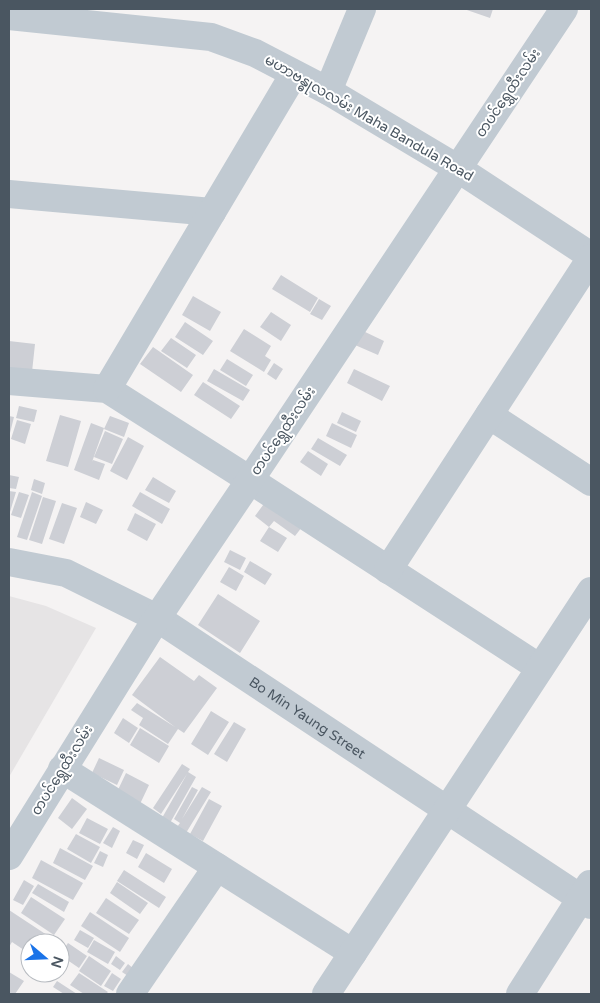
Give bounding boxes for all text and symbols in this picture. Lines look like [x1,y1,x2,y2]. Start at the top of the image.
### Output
street label: တပင်ရွှေထီးလမ်း [470,44,546,142]
street label: မဟာဗန္ဓုလလမ်း Maha Bandula Road [260,49,477,188]
street label: တပင်ရွှေထီးလမ်း [245,382,321,480]
street label: Bo Min Yaung Street [246,673,369,763]
street label: တပင်ရွှေထီးလမ်း [26,721,99,820]
north arrow [20,933,70,983]
text: N [47,954,67,970]

